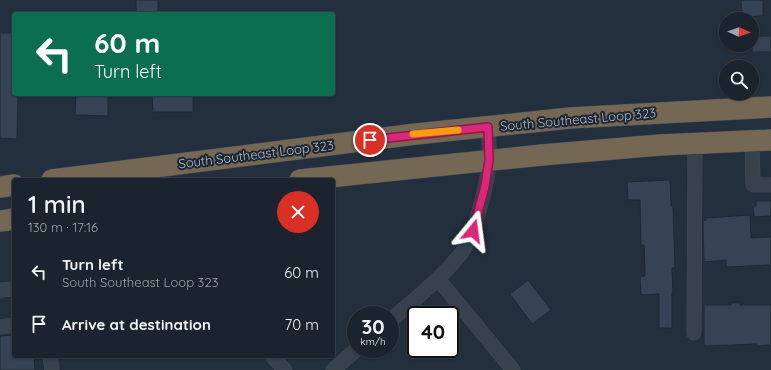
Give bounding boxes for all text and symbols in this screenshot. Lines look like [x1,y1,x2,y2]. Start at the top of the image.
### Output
north arrow [719,12,759,52]
map controls [719,12,759,100]
text: 60 m [94,25,160,60]
icon: left [28,28,80,80]
text: Turn left [94,60,162,83]
button: search [719,60,759,100]
street label: South Southeast Loop 323 [499,104,657,134]
pin [353,123,387,157]
icon: arrive [359,129,381,151]
street label: South Southeast Loop 323 [177,137,335,171]
text: 1 min [28,189,86,219]
button: close [277,191,319,233]
position arrow [452,210,494,252]
text: 130 m · 17:16 [28,219,98,235]
text: Turn left [62,255,124,274]
icon: left [28,261,50,283]
text: 60 m [284,263,319,282]
text: South Southeast Loop 323 [62,274,218,290]
speed limit sign: 40 [407,306,459,358]
icon: arrive [28,313,50,335]
text: 30 [361,314,385,339]
text: Arrive at destination [62,315,211,334]
text: 70 m [285,315,319,334]
text: km/h [360,335,386,348]

